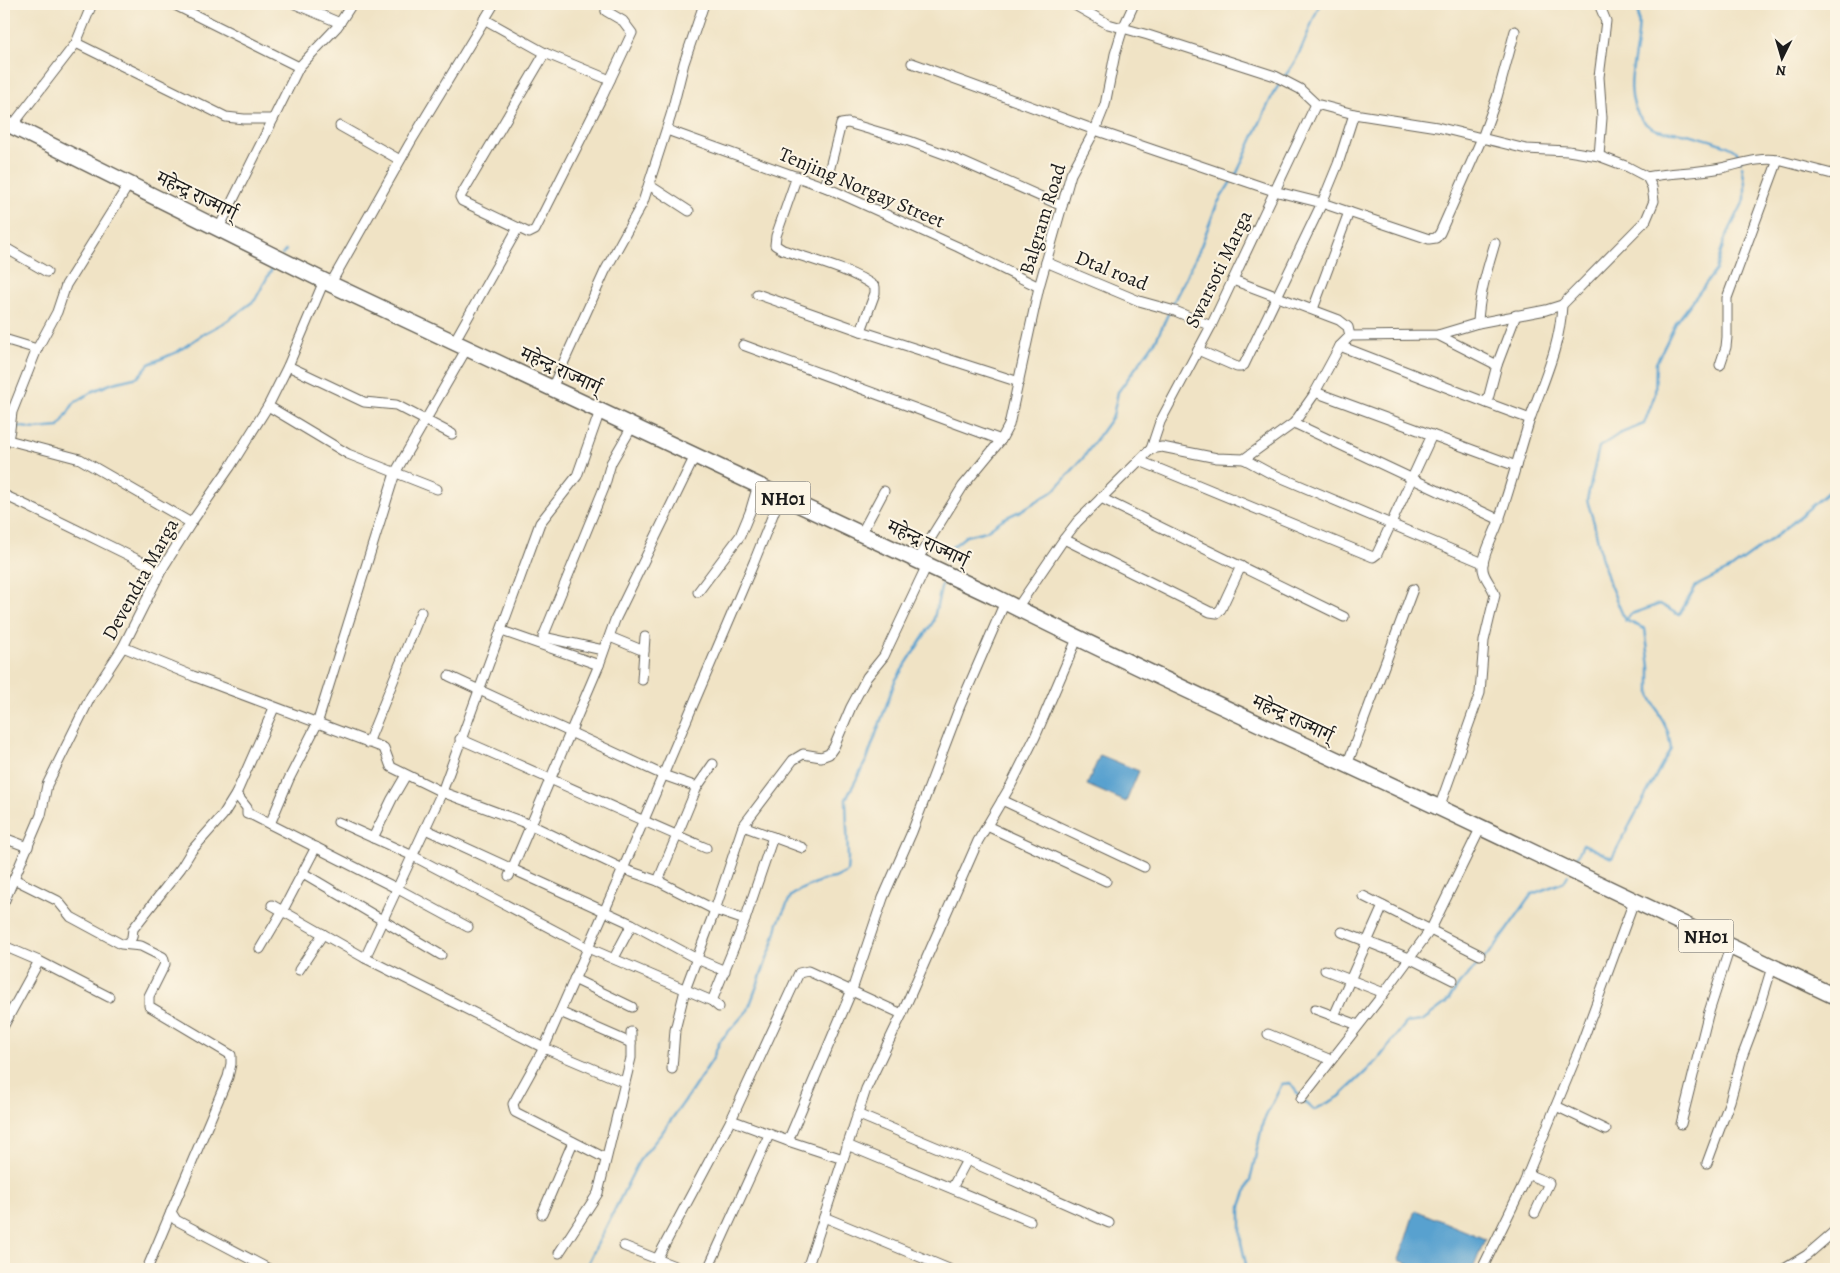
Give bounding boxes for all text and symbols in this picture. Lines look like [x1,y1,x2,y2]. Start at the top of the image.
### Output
north arrow [1758,32,1808,82]
text: N [1775,61,1787,80]
street label: Tenjing Norgay Street [775,140,949,235]
street label: Balgram Road [1013,160,1072,278]
street label: महेन्द्र राज्मार्ग् [151,164,245,228]
street label: Swarsoti Marga [1178,205,1259,333]
street label: Dtal road [1071,244,1152,297]
street label: महेन्द्र राज्मार्ग् [515,339,609,402]
road number: NH01 [756,482,810,514]
street label: महेन्द्र राज्मार्ग् [882,512,976,575]
street label: Devendra Marga [96,513,185,645]
street label: महेन्द्र राज्मार्ग् [1247,687,1341,750]
road number: NH01 [1678,919,1734,952]

